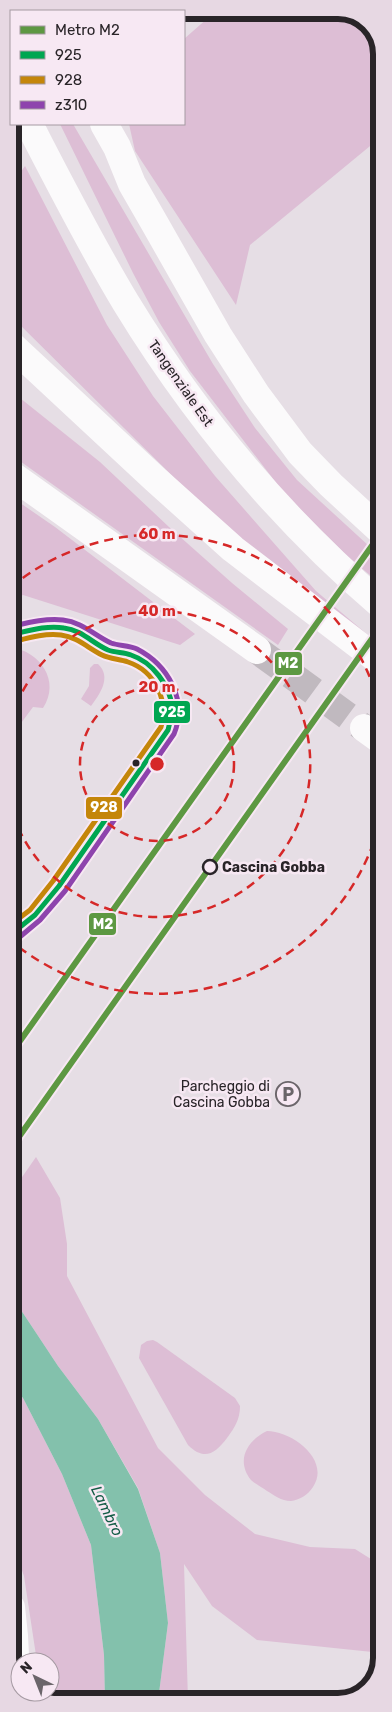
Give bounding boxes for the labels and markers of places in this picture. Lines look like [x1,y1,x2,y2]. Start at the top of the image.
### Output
centre of rings [148,755,166,773]
unlabelled marker [131,758,141,768]
marker: Cascina Gobba [202,859,218,875]
place label: Cascina Gobba [222,859,325,876]
place label: Parcheggio di Cascina Gobba [173,1078,270,1111]
parking icon: Parcheggio di Cascina Gobba [275,1081,301,1107]

